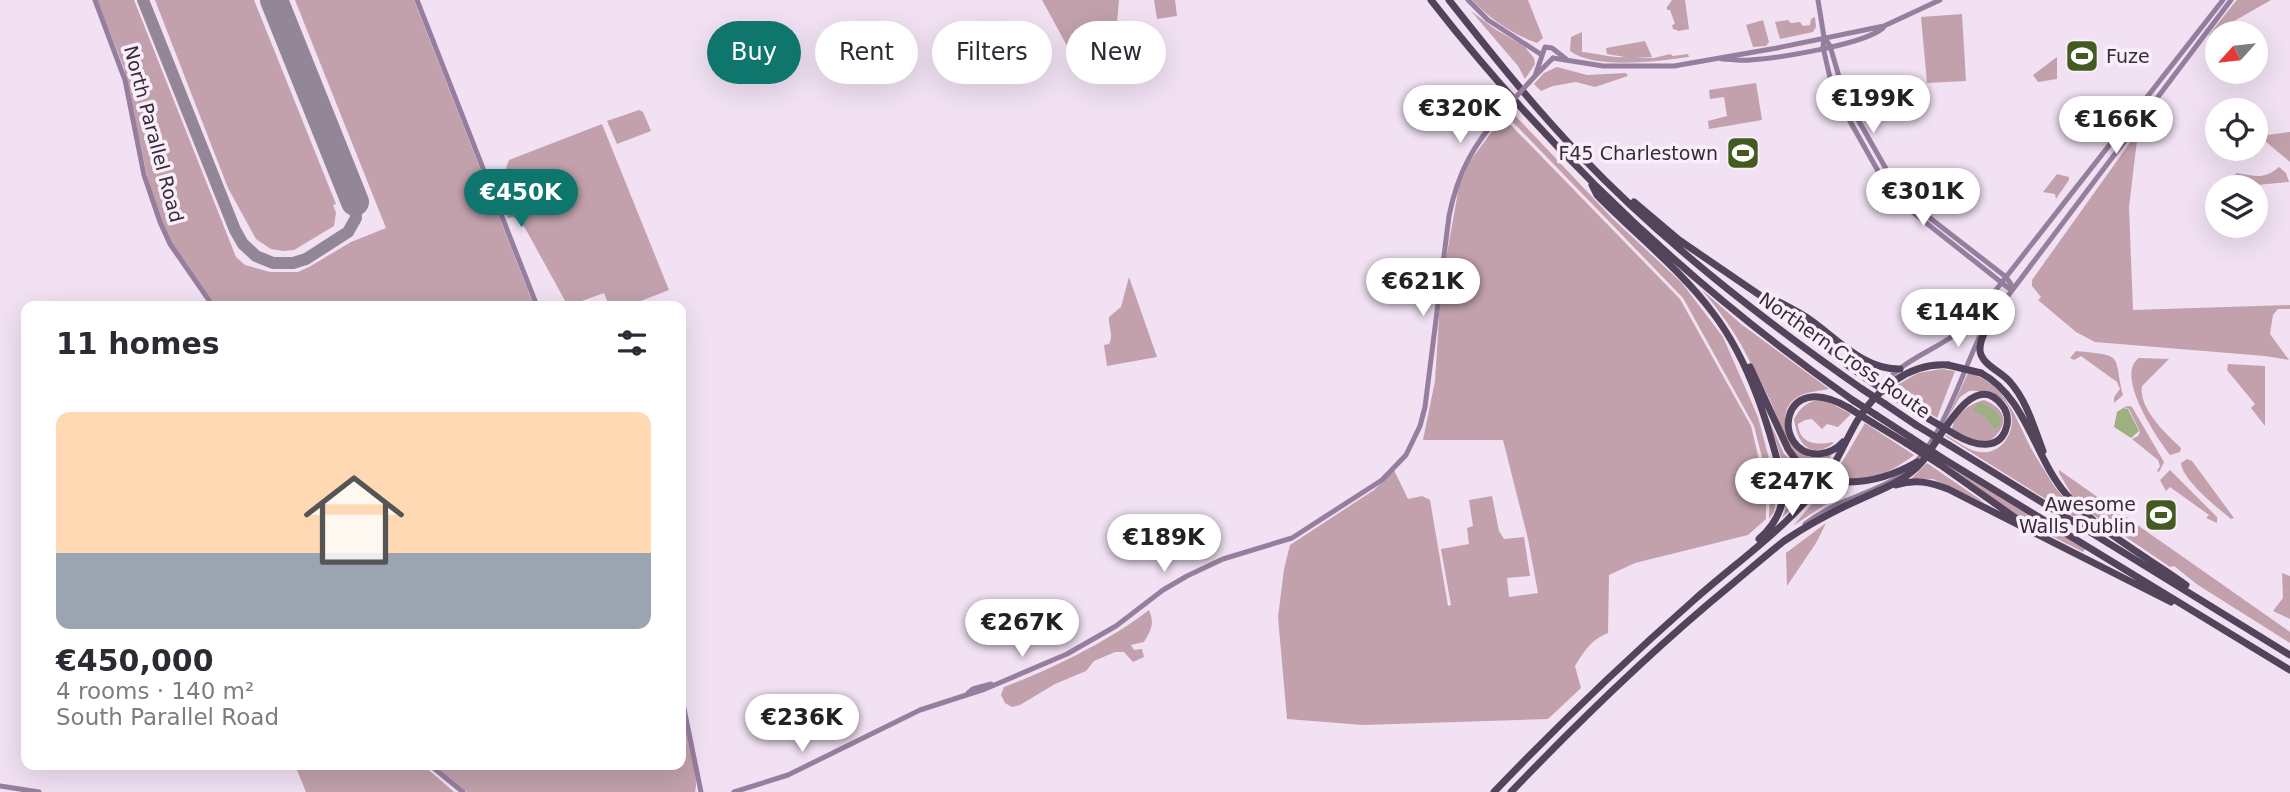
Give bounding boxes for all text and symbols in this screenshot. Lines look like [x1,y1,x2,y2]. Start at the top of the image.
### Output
chip: Buy [707,21,801,84]
chip: Rent [815,21,918,84]
chip: Filters [932,21,1052,84]
chip: New [1066,21,1166,84]
north arrow [2205,21,2268,84]
map controls [2205,21,2268,238]
sports icon: Fuze [2063,37,2101,75]
street label: North Parallel Road [120,43,188,225]
place label: Fuze [2106,45,2150,67]
pin: €199K [1824,76,1922,135]
text: €199K [1832,85,1914,111]
pin: €320K [1411,86,1509,145]
text: €320K [1419,95,1501,121]
pin: €166K [2067,96,2165,156]
button: locate [2205,98,2268,161]
text: €166K [2075,106,2157,132]
sports icon: F45 Charlestown [1724,134,1762,172]
place label: F45 Charlestown [1559,142,1718,164]
pin: €301K [1874,168,1972,228]
pin: €450K [472,170,570,229]
button: layers [2205,175,2268,238]
text: €301K [1882,178,1964,204]
text: €450K [480,179,562,205]
pin: €621K [1374,258,1472,318]
text: €621K [1382,268,1464,294]
street label: Northern Cross Route [1755,288,1935,422]
pin: €144K [1909,290,2007,349]
text: €144K [1917,299,1999,325]
icon: filters [613,324,651,362]
text: 11 homes [56,326,220,361]
icon: home [291,457,417,583]
pin: €247K [1743,458,1841,518]
text: €247K [1751,468,1833,494]
place label: Awesome Walls Dublin [2019,493,2136,537]
sports icon: Awesome Walls Dublin [2142,496,2180,534]
pin: €189K [1115,514,1213,574]
text: €189K [1123,524,1205,550]
pin: €267K [973,600,1071,659]
text: €267K [981,609,1063,635]
text: €450,000 [56,643,214,678]
text: 4 rooms · 140 m² [56,678,254,704]
pin: €236K [753,694,851,754]
text: South Parallel Road [56,704,279,730]
text: €236K [761,704,843,730]

